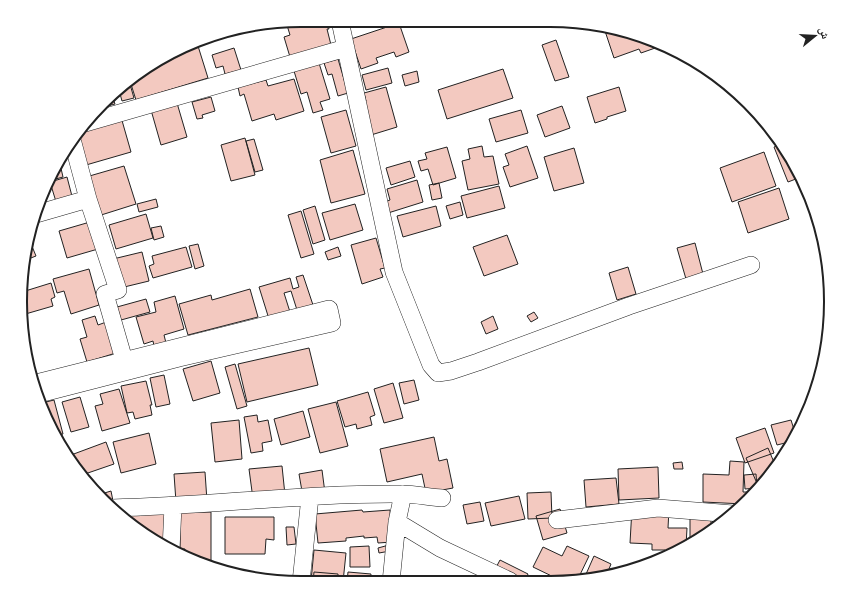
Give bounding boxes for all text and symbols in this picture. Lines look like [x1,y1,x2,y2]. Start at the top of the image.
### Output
north arrow [795,16,835,56]
text: ش [815,26,832,41]

